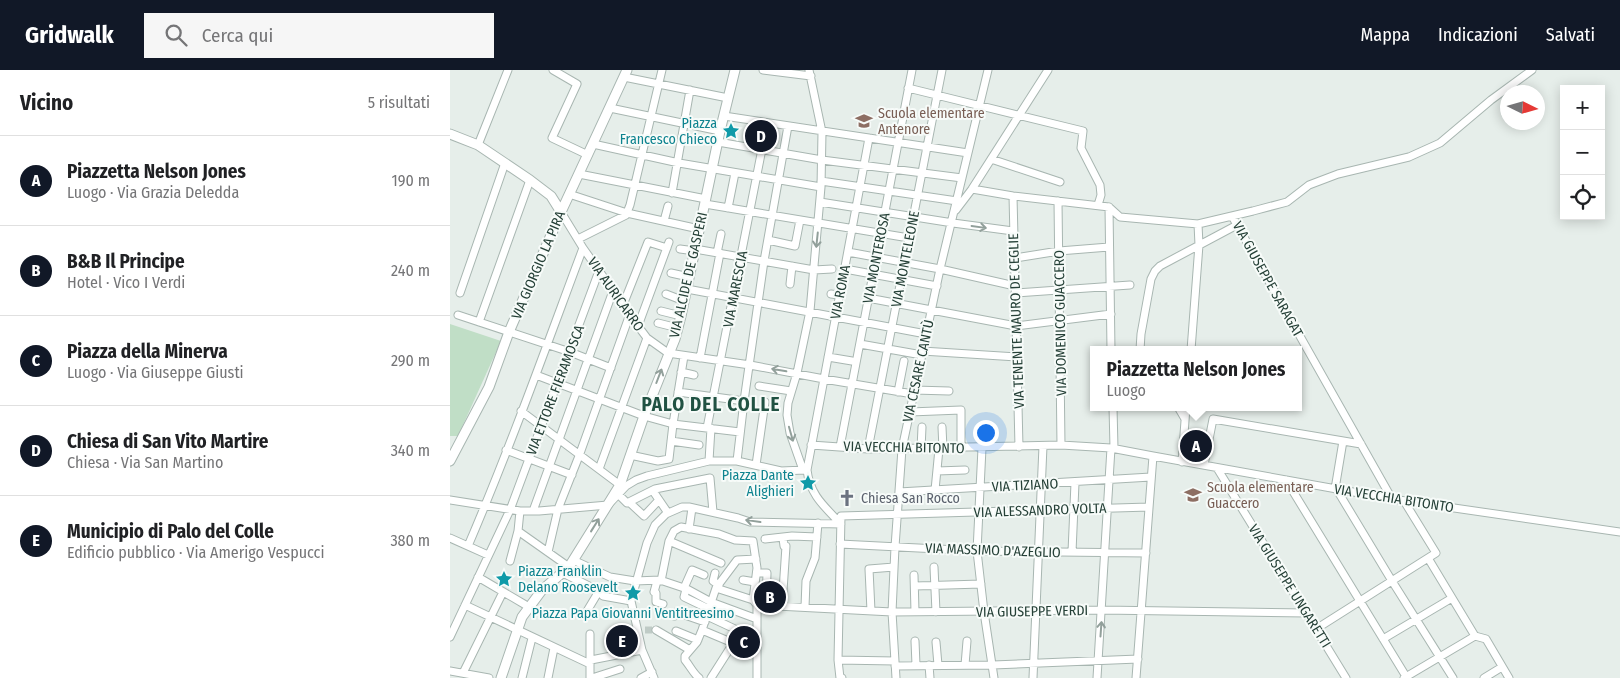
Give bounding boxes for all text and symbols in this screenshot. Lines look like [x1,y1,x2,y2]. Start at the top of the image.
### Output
search box [144,13,494,58]
text: Gridwalk [25,21,114,49]
icon: search [162,21,190,49]
text: Cerca qui [202,24,273,47]
text: Mappa [1361,24,1410,46]
text: Indicazioni [1438,24,1518,46]
text: Salvati [1546,24,1595,46]
north arrow [1500,85,1545,130]
map controls [1560,85,1605,220]
button: + [1560,85,1605,130]
text: Vicino [20,90,73,116]
text: 5 risultati [368,93,430,112]
place label: Scuola elementare Antenore [878,105,985,138]
school or university icon: Scuola elementare Antenore [854,111,874,131]
place label: Piazza Francesco Chieco [620,115,717,148]
pin: D [745,117,777,155]
place icon: Piazza Francesco Chieco [721,121,741,141]
button: − [1560,130,1605,175]
text: Piazzetta Nelson Jones [67,160,246,183]
text: A [32,171,40,190]
text: 190 m [392,171,430,190]
button: locate [1560,175,1605,220]
text: Luogo · Via Grazia Deledda [67,183,239,202]
street label: VIA GIORGIO LA PIRA [508,208,569,322]
street label: VIA MONTELEONE [888,209,923,309]
street label: VIA ALCIDE DE GASPERI [666,211,711,340]
street label: VIA MONTEROSA [859,211,894,305]
street label: VIA GIUSEPPE SARAGAT [1229,218,1307,340]
one-way arrow [971,222,987,232]
one-way arrow [812,231,822,247]
street label: VIA TENENTE MAURO DE CEGLIE [1005,233,1028,409]
street label: VIA MARESCIA [720,249,751,329]
text: B&B Il Principe [67,250,185,273]
street label: VIA DOMENICO GUACCERO [1051,250,1070,396]
street label: VIA AURICARRO [584,254,648,335]
text: B [32,261,40,280]
text: 240 m [391,261,430,280]
street label: VIA ROMA [827,263,854,321]
text: Hotel · Vico I Verdi [67,273,185,292]
street label: VIA CESARE CANTÙ [898,318,938,424]
street label: VIA ETTORE FIERAMOSCA [523,322,588,458]
text: Piazza della Minerva [67,340,228,363]
popup [1090,346,1302,411]
text: C [32,351,40,370]
text: 290 m [391,351,430,370]
text: Piazzetta Nelson Jones [1107,358,1285,381]
text: Luogo · Via Giuseppe Giusti [67,363,244,382]
one-way arrow [771,364,787,374]
one-way arrow [655,369,664,385]
text: Luogo [1107,381,1146,400]
district label: PALO DEL COLLE [642,393,780,416]
your location [973,420,999,446]
one-way arrow [786,425,796,441]
pin: A [1180,427,1212,465]
text: Chiesa di San Vito Martire [67,430,268,453]
street label: VIA VECCHIA BITONTO [843,438,965,457]
text: D [31,441,41,460]
text: 340 m [391,441,430,460]
text: Chiesa · Via San Martino [67,453,223,472]
place label: Piazza Dante Alighieri [722,467,794,500]
place icon: Piazza Dante Alighieri [798,473,818,493]
street label: VIA TIZIANO [991,475,1059,496]
place label: Scuola elementare Guaccero [1207,479,1314,512]
street label: VIA VECCHIA BITONTO [1333,481,1455,516]
school or university icon: Scuola elementare Guaccero [1183,485,1203,505]
church icon: Chiesa San Rocco [837,488,857,508]
place label: Chiesa San Rocco [861,490,960,507]
street label: VIA ALESSANDRO VOLTA [973,500,1107,521]
one-way arrow [746,516,762,526]
one-way arrow [591,519,601,533]
text: Municipio di Palo del Colle [67,520,274,543]
street label: VIA GIUSEPPE UNGARETTI [1245,521,1334,651]
text: E [32,531,40,550]
text: 380 m [390,531,430,550]
street label: VIA MASSIMO D'AZEGLIO [925,540,1061,561]
text: Edificio pubblico · Via Amerigo Vespucci [67,543,325,562]
place label: Piazza Franklin Delano Roosevelt [518,563,618,596]
place icon: Piazza Franklin Delano Roosevelt [494,569,514,589]
pin: B [754,578,786,616]
place icon: Piazza Papa Giovanni Ventitreesimo [623,583,643,603]
street label: VIA GIUSEPPE VERDI [976,602,1088,621]
place label: Piazza Papa Giovanni Ventitreesimo [532,605,734,622]
pin: E [606,622,638,660]
one-way arrow [1096,622,1105,638]
pin: C [728,623,760,661]

